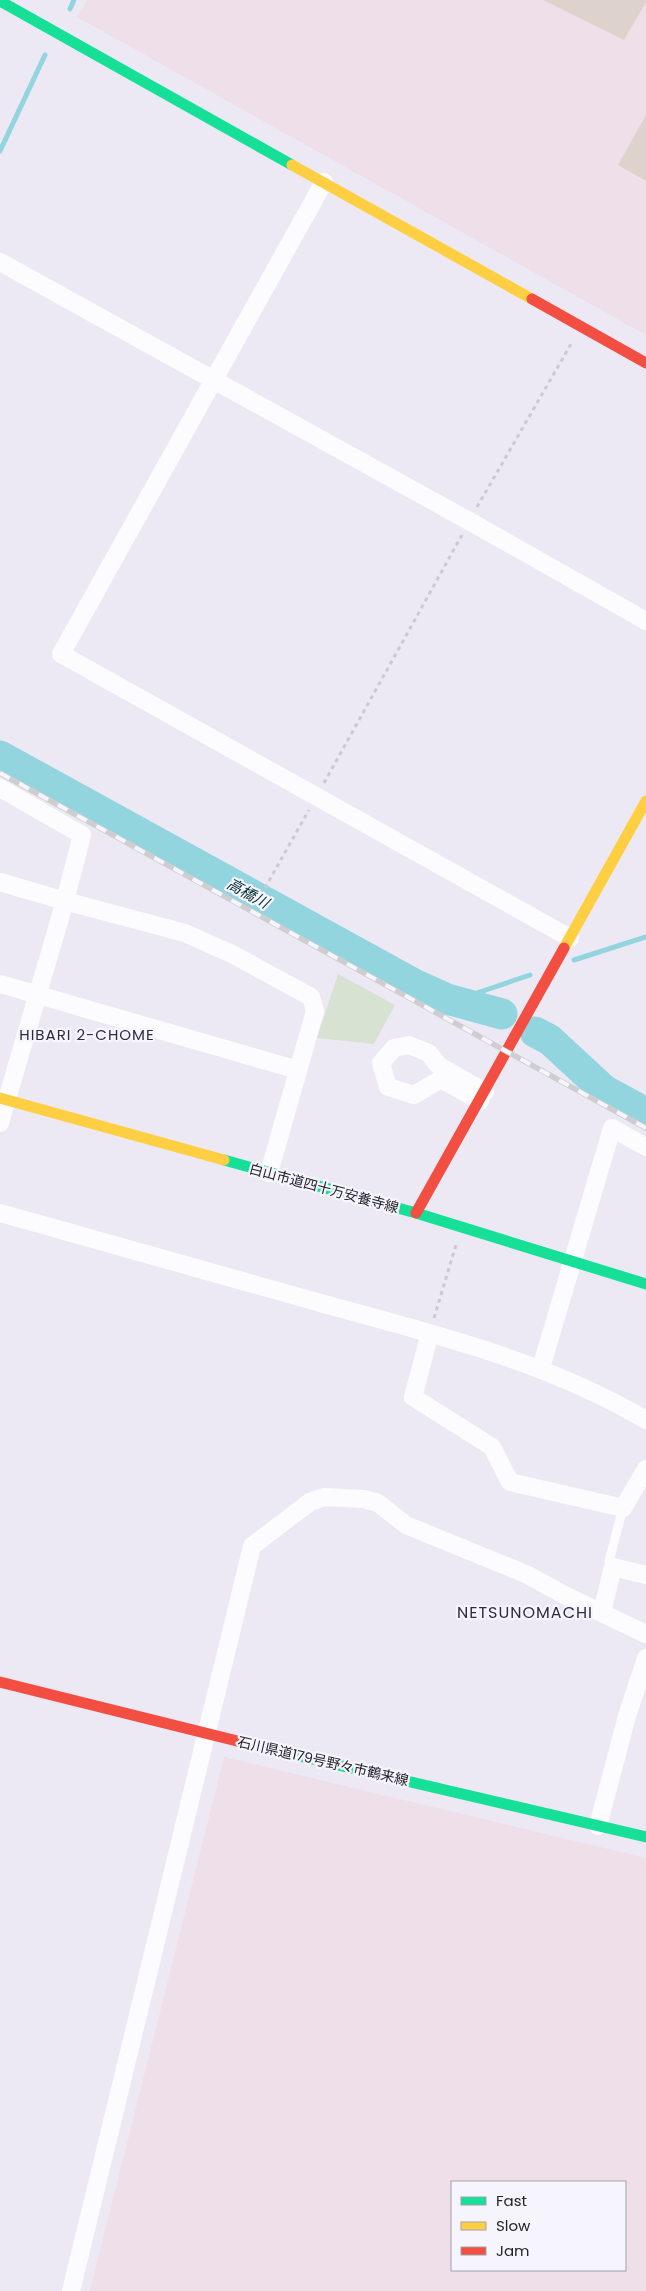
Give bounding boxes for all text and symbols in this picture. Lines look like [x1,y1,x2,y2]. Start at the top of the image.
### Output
water label: 高橋川 [223,873,275,914]
district label: HIBARI 2-CHOME [19,1024,155,1045]
street label: 白山市道四十万安養寺線 [247,1158,401,1218]
district label: NETSUNOMACHI [457,1601,593,1624]
street label: 石川県道179号野々市鶴来線 [236,1732,410,1790]
legend [451,2181,626,2271]
text: Fast [496,2190,527,2211]
text: Slow [496,2215,531,2236]
text: Jam [496,2240,530,2261]

